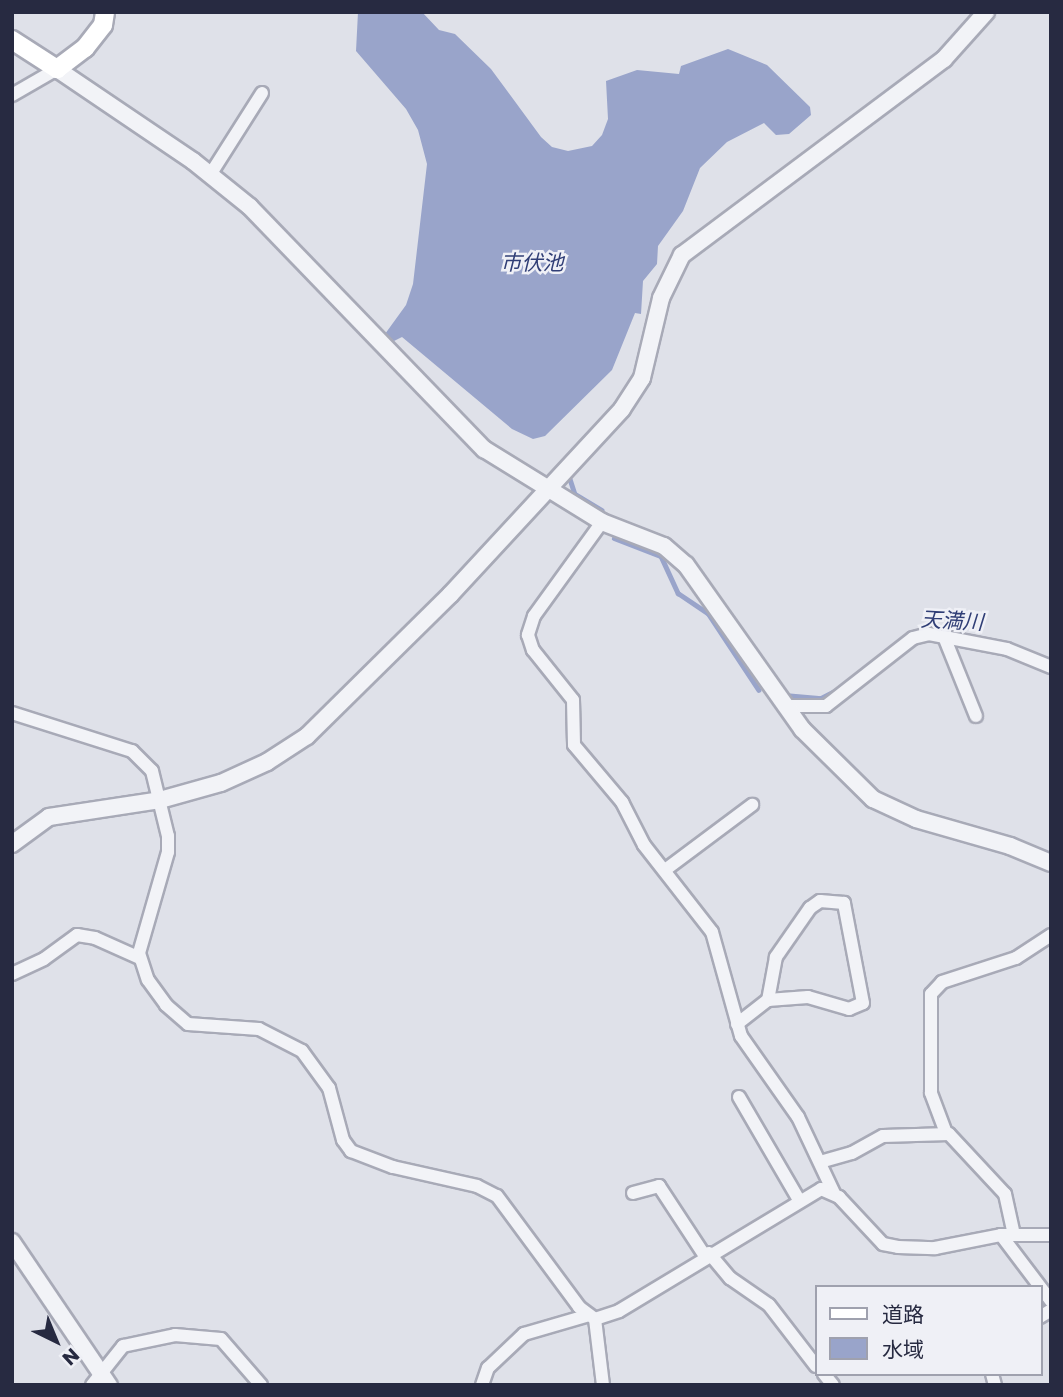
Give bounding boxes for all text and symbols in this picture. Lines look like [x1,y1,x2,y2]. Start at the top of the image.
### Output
water label: 市伏池 [501,250,563,276]
water label: 天満川 [920,607,984,635]
legend [814,1285,1042,1376]
text: 道路 [882,1300,924,1329]
north arrow [21,1306,91,1376]
text: 水域 [882,1335,924,1364]
text: N [56,1342,85,1371]

